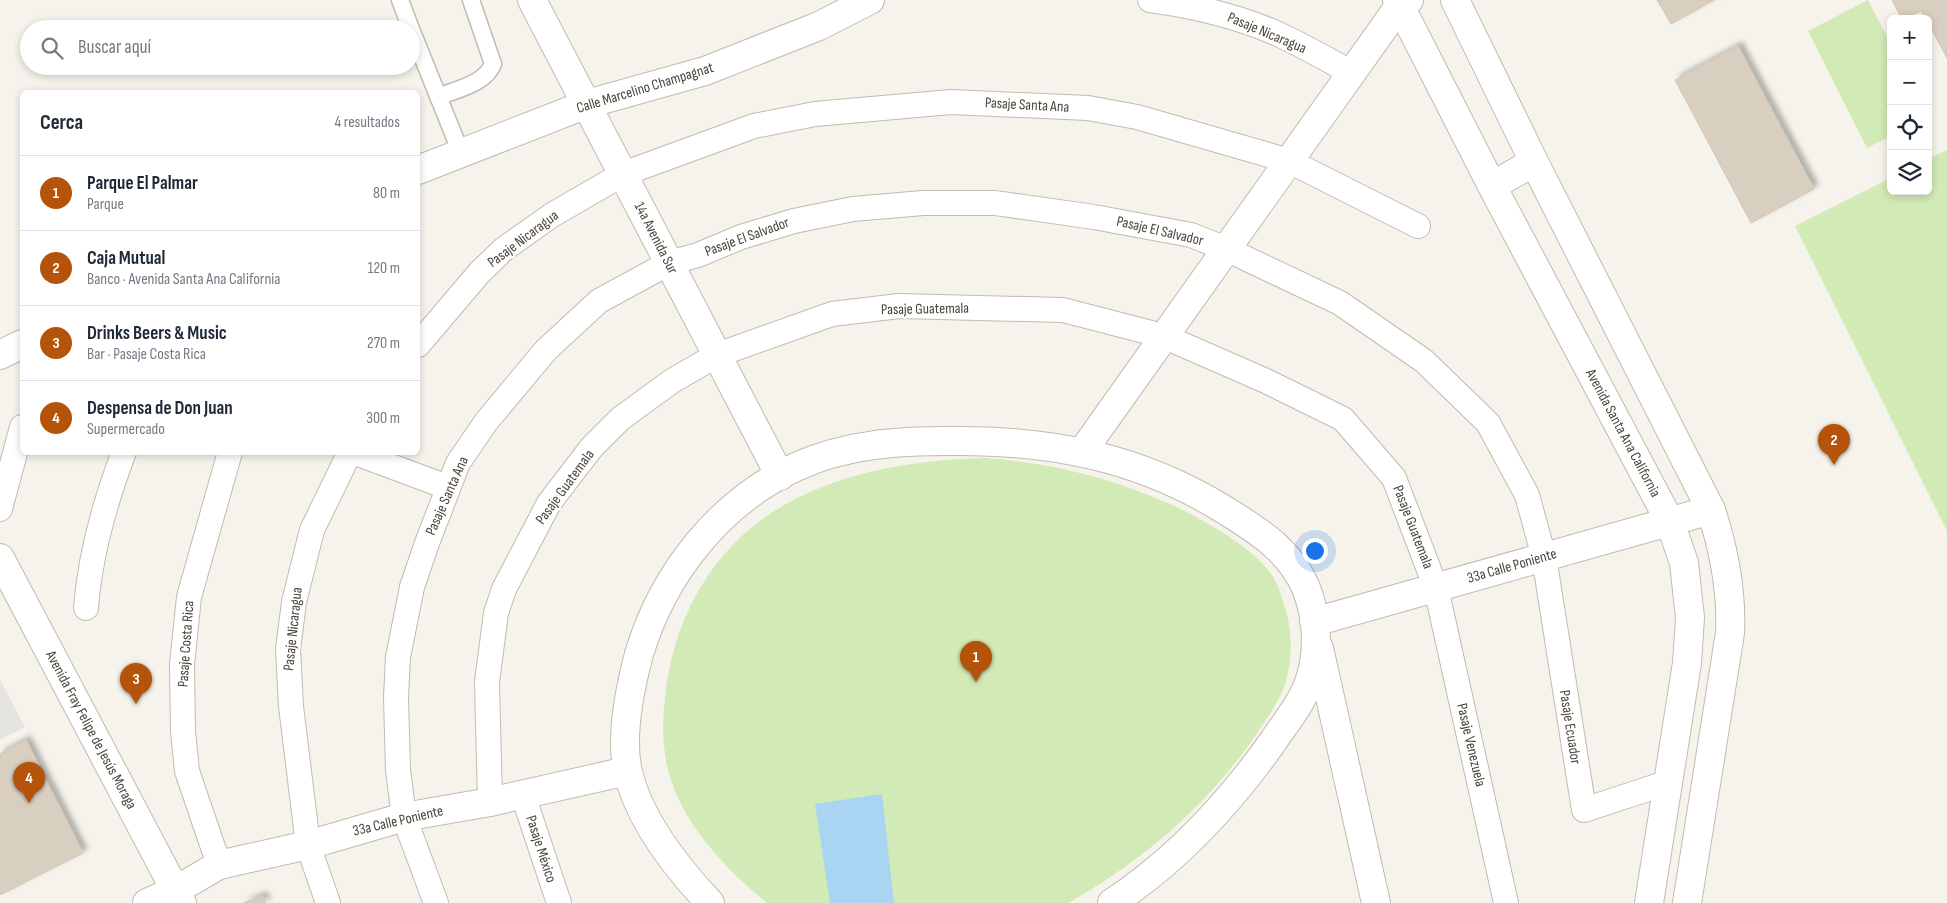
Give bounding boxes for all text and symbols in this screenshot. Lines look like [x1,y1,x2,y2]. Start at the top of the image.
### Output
street label: Pasaje Nicaragua [1225,8,1310,58]
map controls [1887,15,1932,195]
button: + [1887,15,1932,60]
search box [20,20,420,75]
icon: search [38,34,66,62]
text: Buscar aquí [78,36,151,59]
street label: Calle Marcelino Champagnat [574,58,716,118]
button: − [1887,60,1932,105]
street label: Pasaje Santa Ana [984,93,1070,117]
button: locate [1887,105,1932,150]
text: Cerca [40,110,83,135]
text: 4 resultados [335,113,400,132]
button: layers [1887,150,1932,195]
text: Parque El Palmar [87,172,198,195]
text: 1 [53,184,59,203]
text: 80 m [373,184,400,203]
text: Parque [87,195,124,214]
street label: 14a Avenida Sur [630,199,683,278]
street label: Pasaje Nicaragua [484,206,562,272]
street label: Pasaje El Salvador [1115,212,1206,250]
street label: Pasaje El Salvador [702,213,793,261]
text: Caja Mutual [87,247,165,270]
text: 2 [52,259,60,278]
text: 120 m [368,259,400,278]
text: Banco · Avenida Santa Ana California [87,270,280,289]
street label: Pasaje Guatemala [881,299,969,319]
text: Drinks Beers & Music [87,322,227,345]
text: 3 [52,334,60,353]
text: 270 m [367,334,400,353]
text: Bar · Pasaje Costa Rica [87,345,206,364]
street label: Avenida Santa Ana California [1581,365,1665,501]
text: Despensa de Don Juan [87,397,233,420]
text: 4 [52,409,60,428]
text: 300 m [366,409,400,428]
text: Supermercado [87,420,165,439]
pin: 2 [1818,424,1850,465]
street label: Pasaje Guatemala [531,446,599,528]
street label: Pasaje Santa Ana [421,453,473,538]
street label: Pasaje Guatemala [1388,482,1438,572]
your location [1302,538,1328,564]
street label: 33a Calle Poniente [1465,544,1559,588]
street label: Pasaje Nicaragua [279,586,307,672]
street label: Pasaje Costa Rica [173,600,199,688]
pin: 1 [960,641,992,682]
street label: Avenida Fray Felipe de Jesús Moraga [41,647,141,813]
pin: 3 [120,663,152,704]
street label: Pasaje Ecuador [1555,688,1585,766]
street label: Pasaje Venezuela [1452,701,1490,789]
pin: 4 [13,762,45,803]
street label: 33a Calle Poniente [351,801,445,841]
street label: Pasaje México [521,813,561,885]

